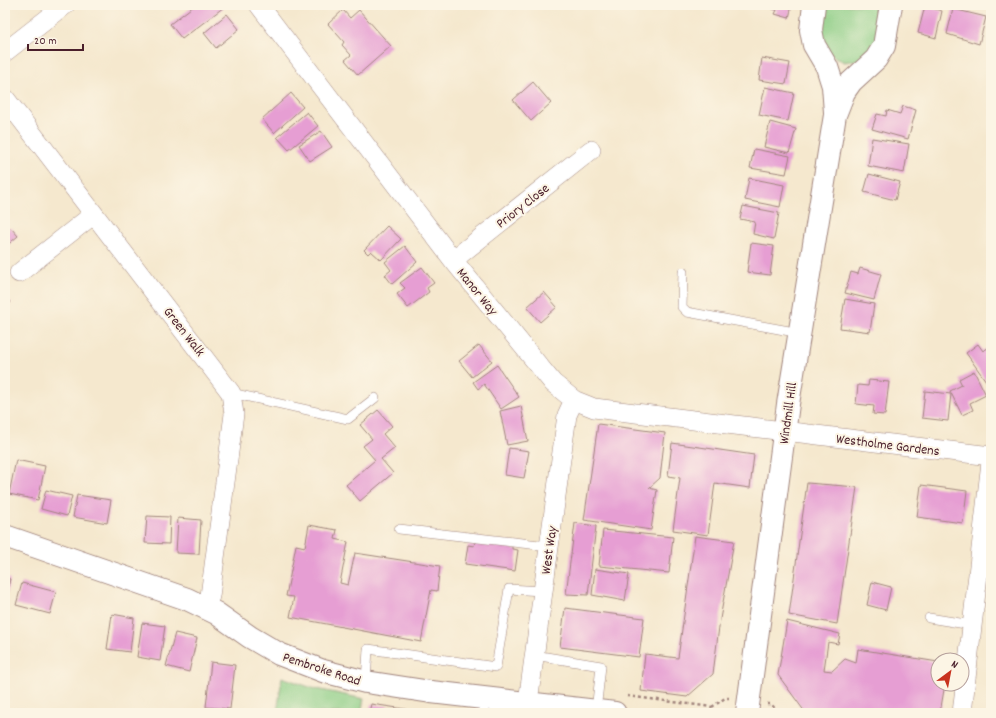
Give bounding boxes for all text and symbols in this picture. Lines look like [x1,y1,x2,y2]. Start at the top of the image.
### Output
scale bar [28,26,83,52]
text: 20 m [34,33,57,50]
street label: Priory Close [492,179,554,234]
street label: Manor Way [451,264,502,321]
street label: Green Walk [158,303,209,361]
street label: Windmill Hill [775,380,803,445]
street label: Westholme Gardens [835,430,941,462]
street label: West Way [537,524,563,576]
street label: Pembroke Road [280,648,363,692]
north arrow [930,652,970,692]
text: N [948,657,961,674]

